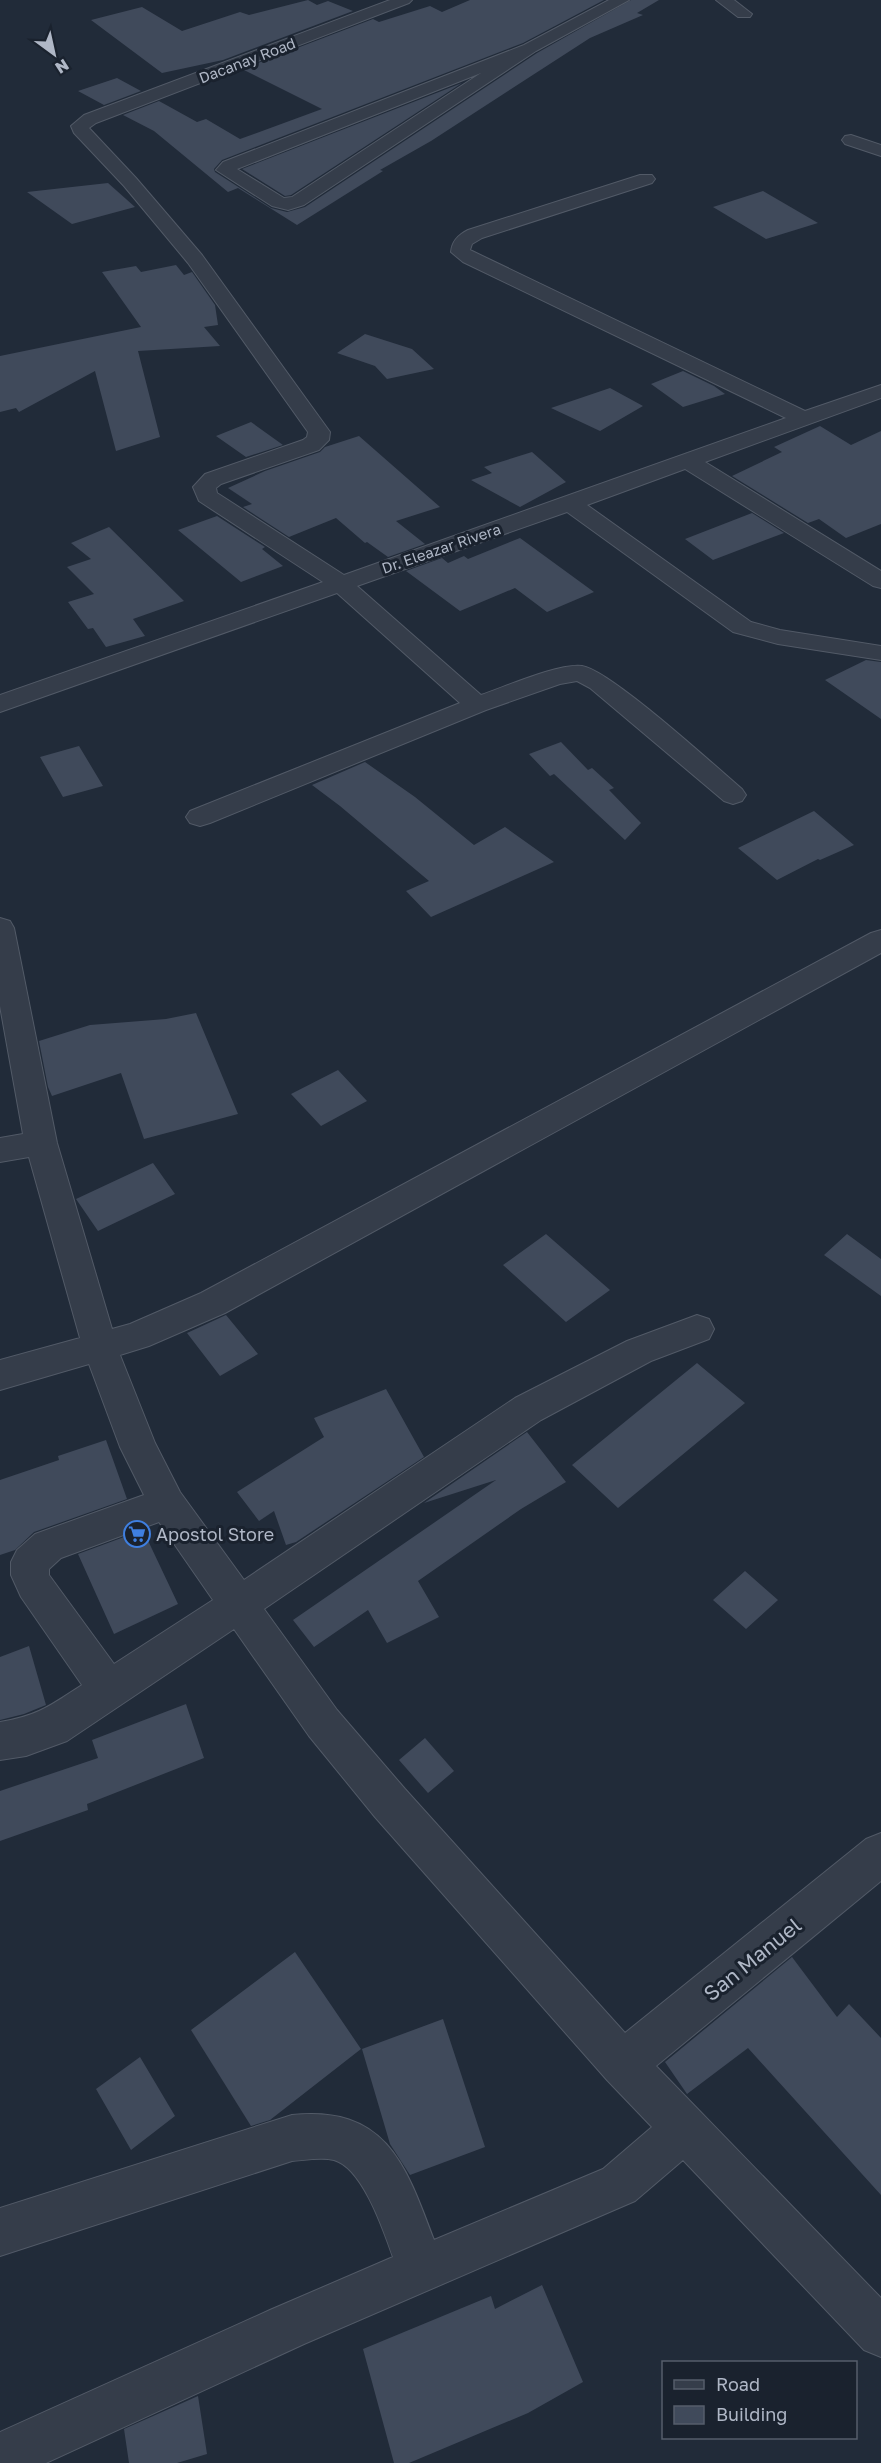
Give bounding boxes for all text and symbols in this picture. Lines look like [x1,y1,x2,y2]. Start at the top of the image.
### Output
north arrow [24,24,84,84]
street label: Dacanay Road [196,33,298,87]
text: N [52,55,73,78]
street label: Dr. Eleazar Rivera [379,519,503,577]
supermarket icon: Apostol Store [122,1519,152,1549]
place label: Apostol Store [156,1523,274,1545]
street label: San Manuel [698,1912,806,2006]
legend [662,2361,857,2439]
text: Road [716,2373,760,2395]
text: Building [716,2403,787,2425]

